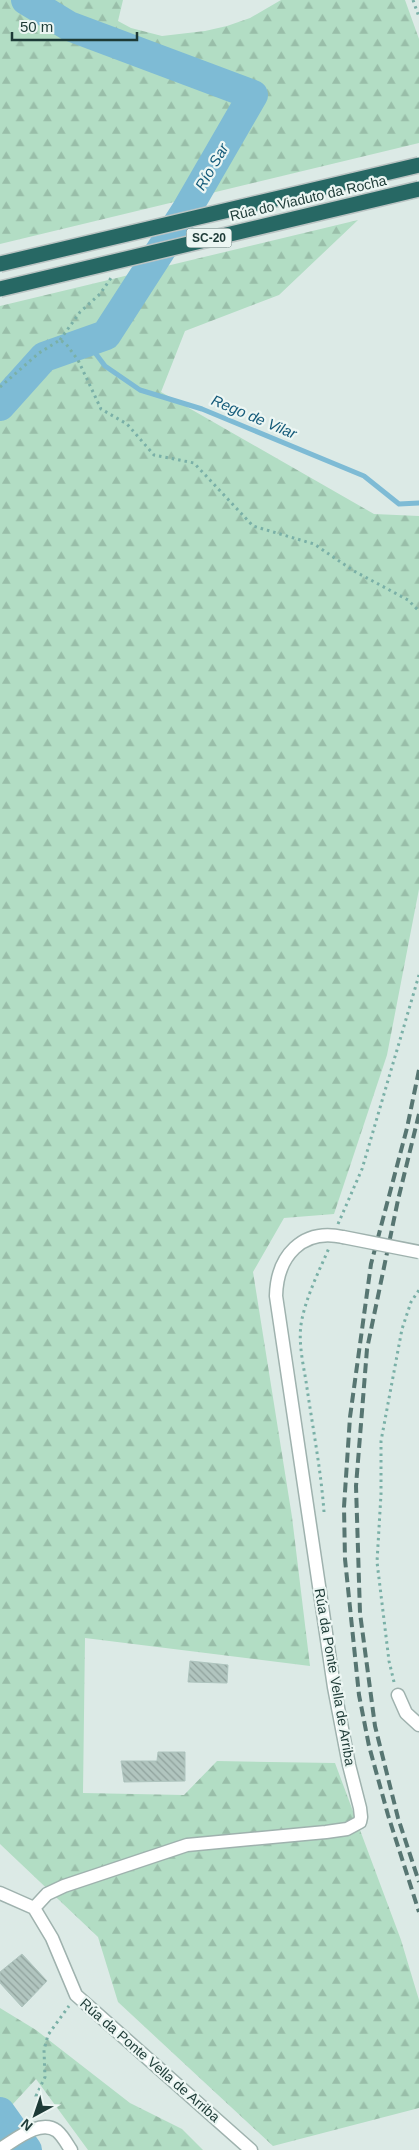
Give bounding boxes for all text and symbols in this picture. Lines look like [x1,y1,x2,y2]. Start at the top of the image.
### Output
scale bar [12,10,138,42]
text: 50 m [20,18,53,35]
water label: Río Sar [191,140,232,193]
street label: Rúa do Viaduto da Rocha [228,172,388,224]
road number: SC-20 [186,228,232,248]
water label: Rego de Vilar [209,391,300,442]
street label: Rúa da Ponte Vella de Arriba [312,1587,359,1767]
street label: Rúa da Ponte Vella de Arriba [77,1995,223,2125]
north arrow [10,2090,60,2140]
text: N [18,2116,36,2134]

